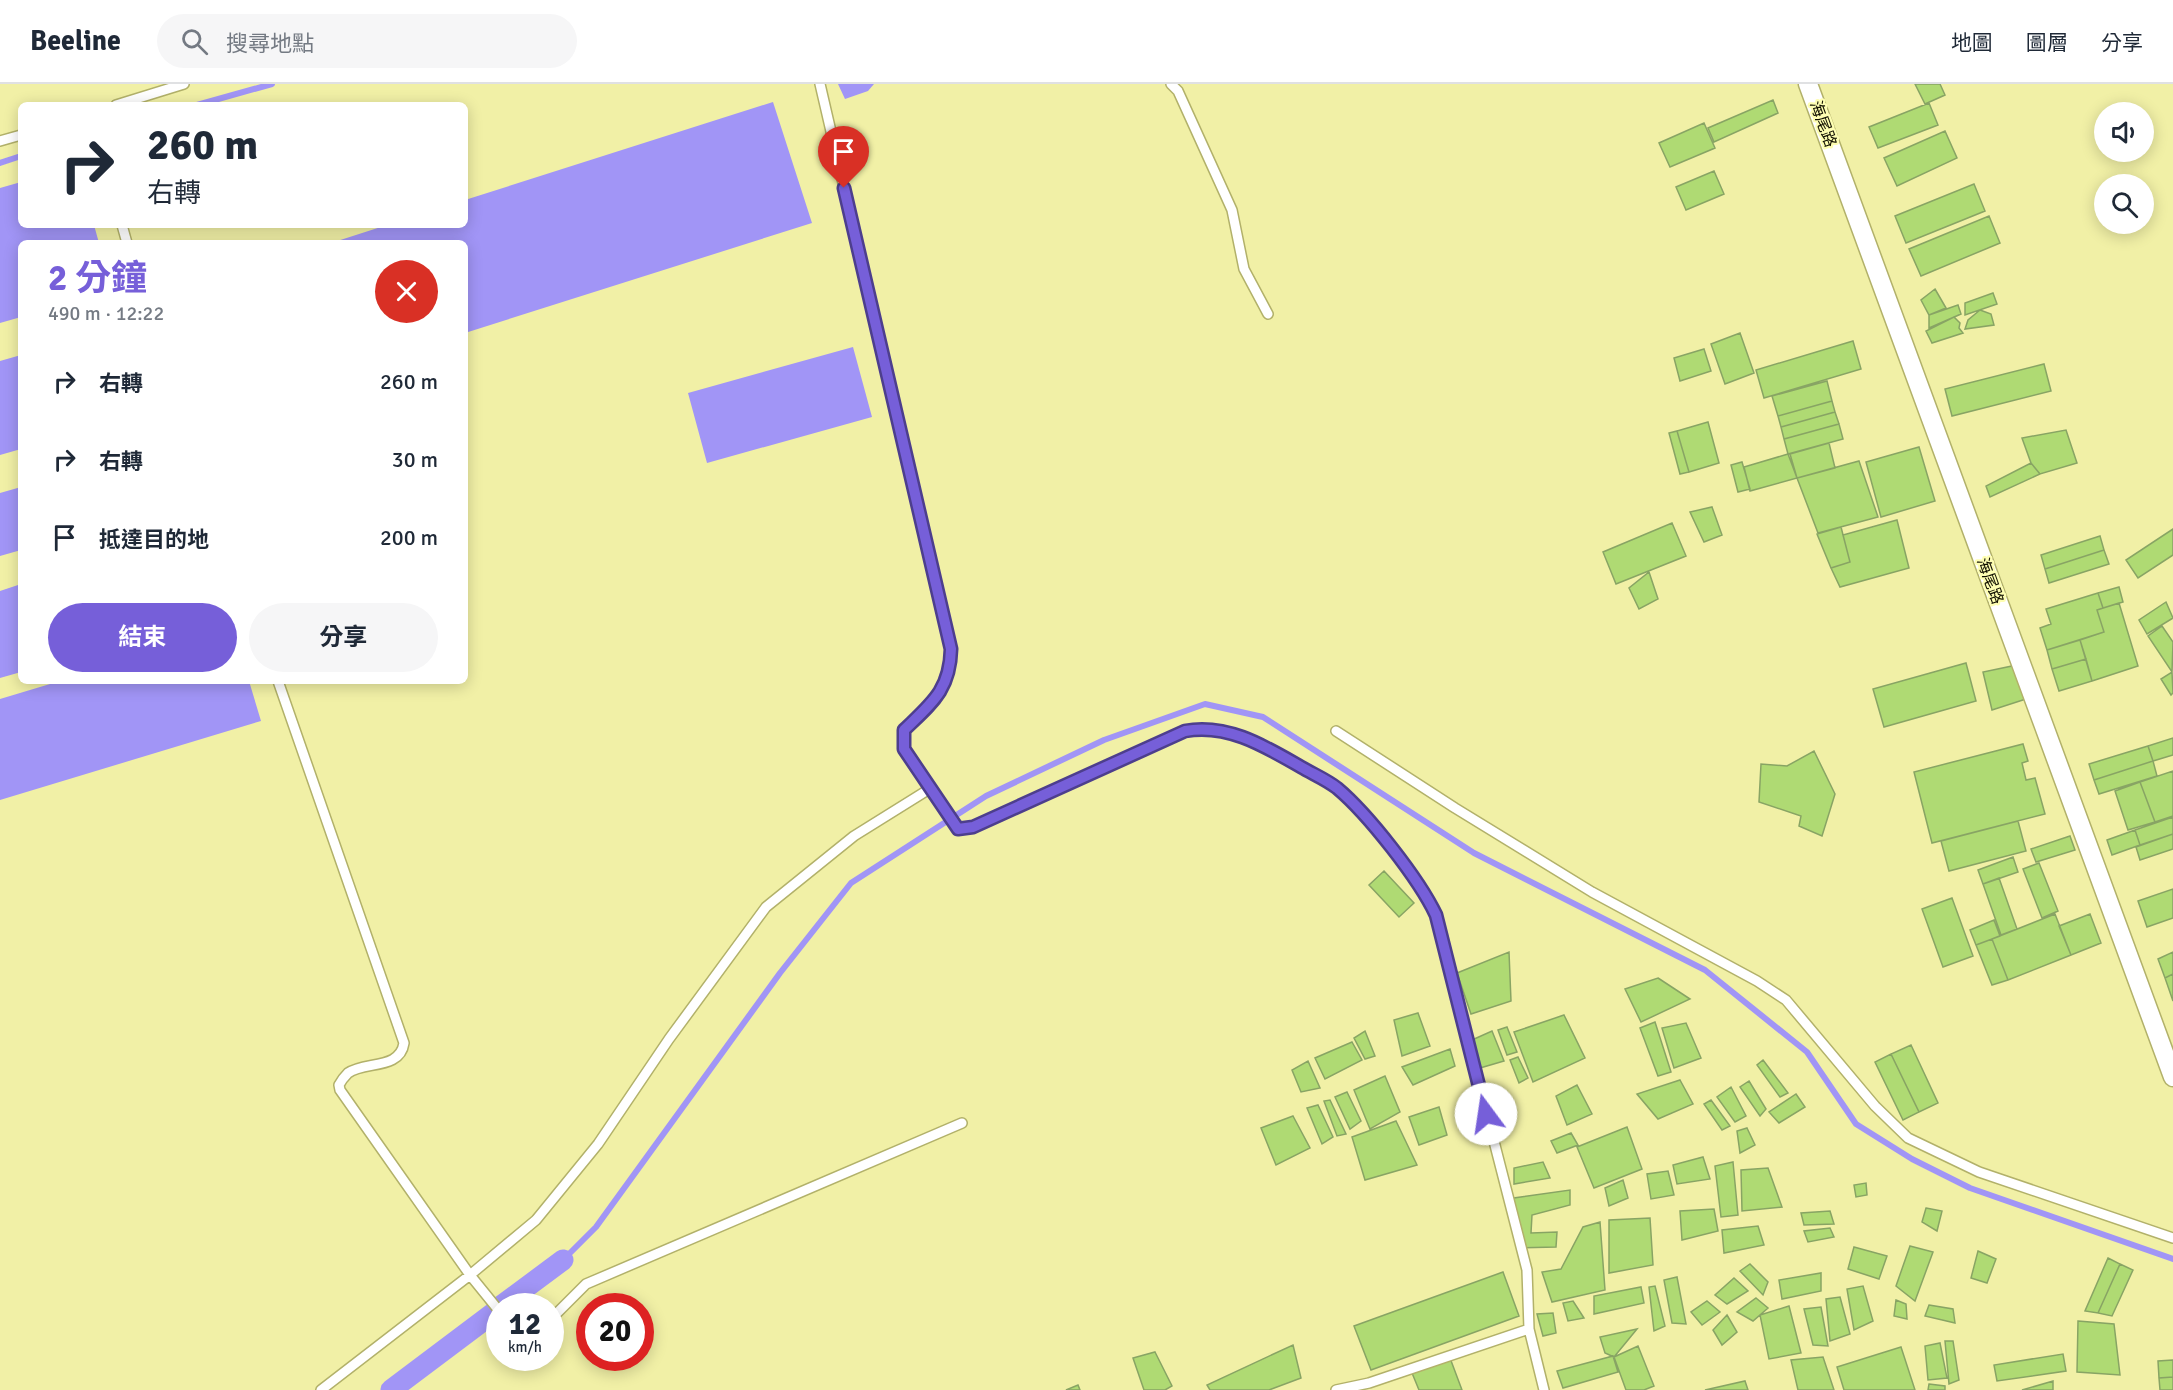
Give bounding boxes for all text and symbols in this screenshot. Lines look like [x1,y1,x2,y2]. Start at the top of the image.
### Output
search box [157,14,577,68]
text: Beeline [30,24,121,58]
icon: search [178,25,211,58]
text: 搜尋地點 [226,30,314,57]
text: 地圖 [1951,30,1993,56]
text: 圖層 [2026,30,2068,56]
text: 分享 [2101,30,2143,56]
street label: 海尾路 [1805,98,1841,150]
map controls [2094,102,2154,234]
button: sound [2094,102,2154,162]
text: 260 m [147,120,258,171]
icon: right [48,126,126,204]
pin [818,126,869,188]
icon: arrive [827,135,860,168]
button: search [2094,174,2154,234]
text: 右轉 [147,177,201,210]
text: 2 分鐘 [48,256,147,301]
button: close [375,260,438,323]
text: 490 m · 12:22 [48,301,164,326]
icon: right [48,365,81,398]
text: 260 m [380,368,438,395]
text: 右轉 [99,370,143,397]
icon: right [48,443,81,476]
text: 30 m [392,446,438,473]
text: 右轉 [99,448,143,475]
icon: arrive [48,521,81,554]
text: 200 m [380,524,438,551]
text: 抵達目的地 [99,526,209,553]
street label: 海尾路 [1972,555,2008,607]
button: 結束 [48,603,237,672]
button: 分享 [249,603,438,672]
position arrow [1454,1082,1518,1146]
speed limit sign: 20 [576,1293,654,1371]
text: 12 [509,1306,541,1343]
text: km/h [508,1338,542,1356]

